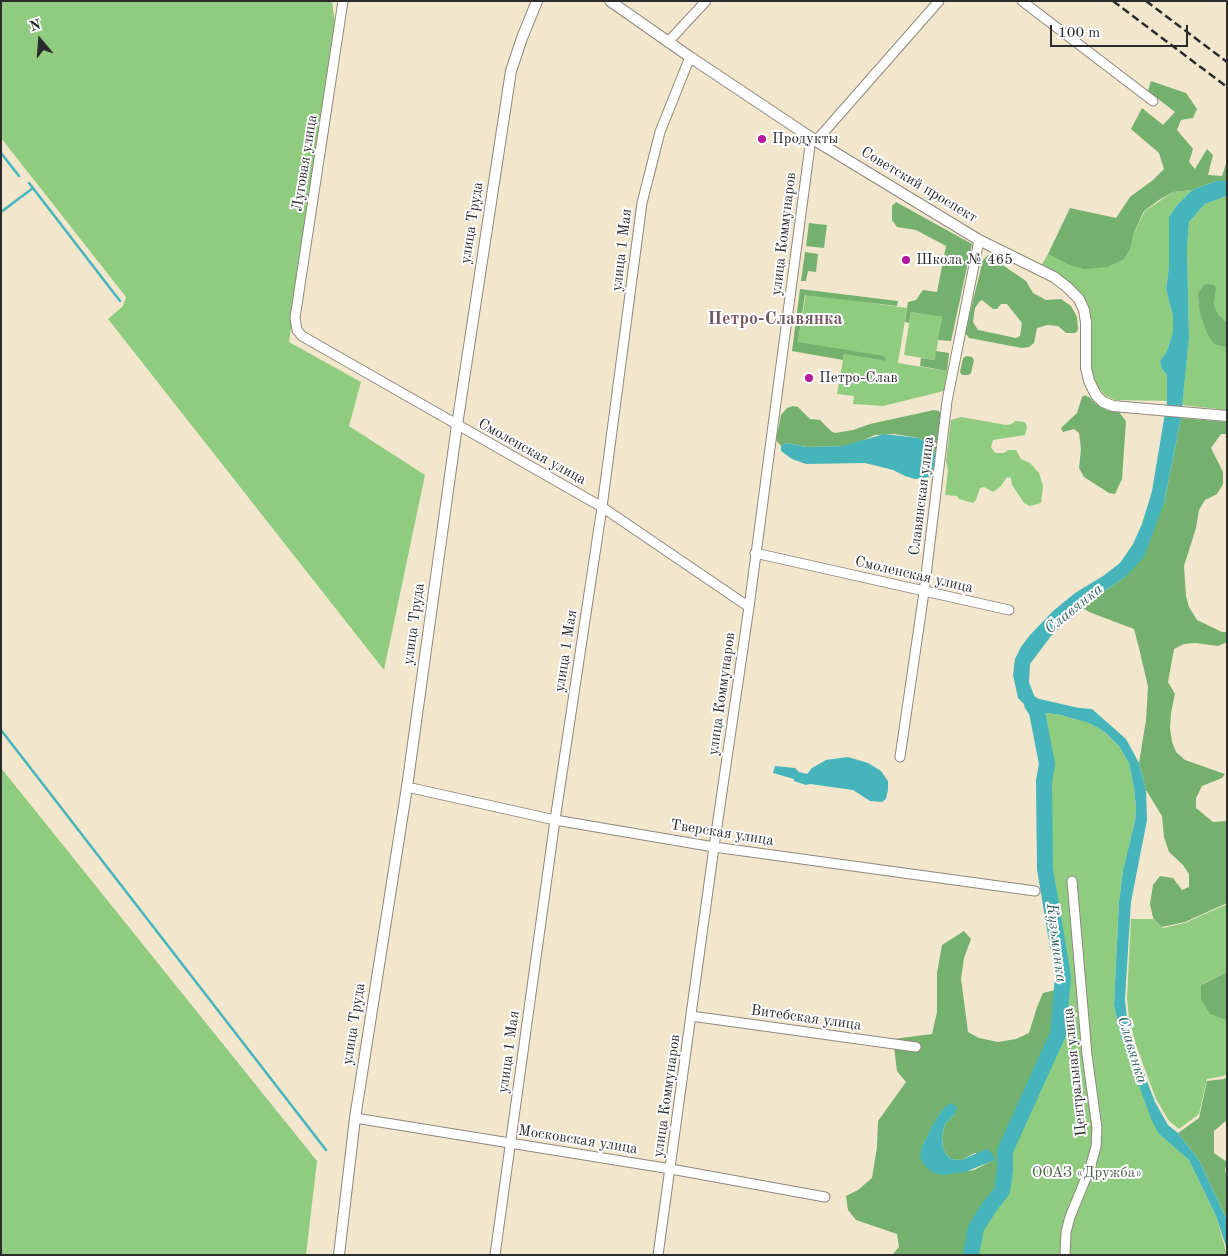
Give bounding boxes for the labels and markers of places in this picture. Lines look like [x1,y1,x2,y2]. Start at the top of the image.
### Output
place label: Продукты [772,130,838,148]
marker: Продукты [756,133,768,145]
place label: Школа № 465 [916,251,1013,269]
marker: Школа № 465 [900,254,912,266]
place label: Петро-Слав [819,369,898,387]
marker: Петро-Слав [803,372,815,384]

